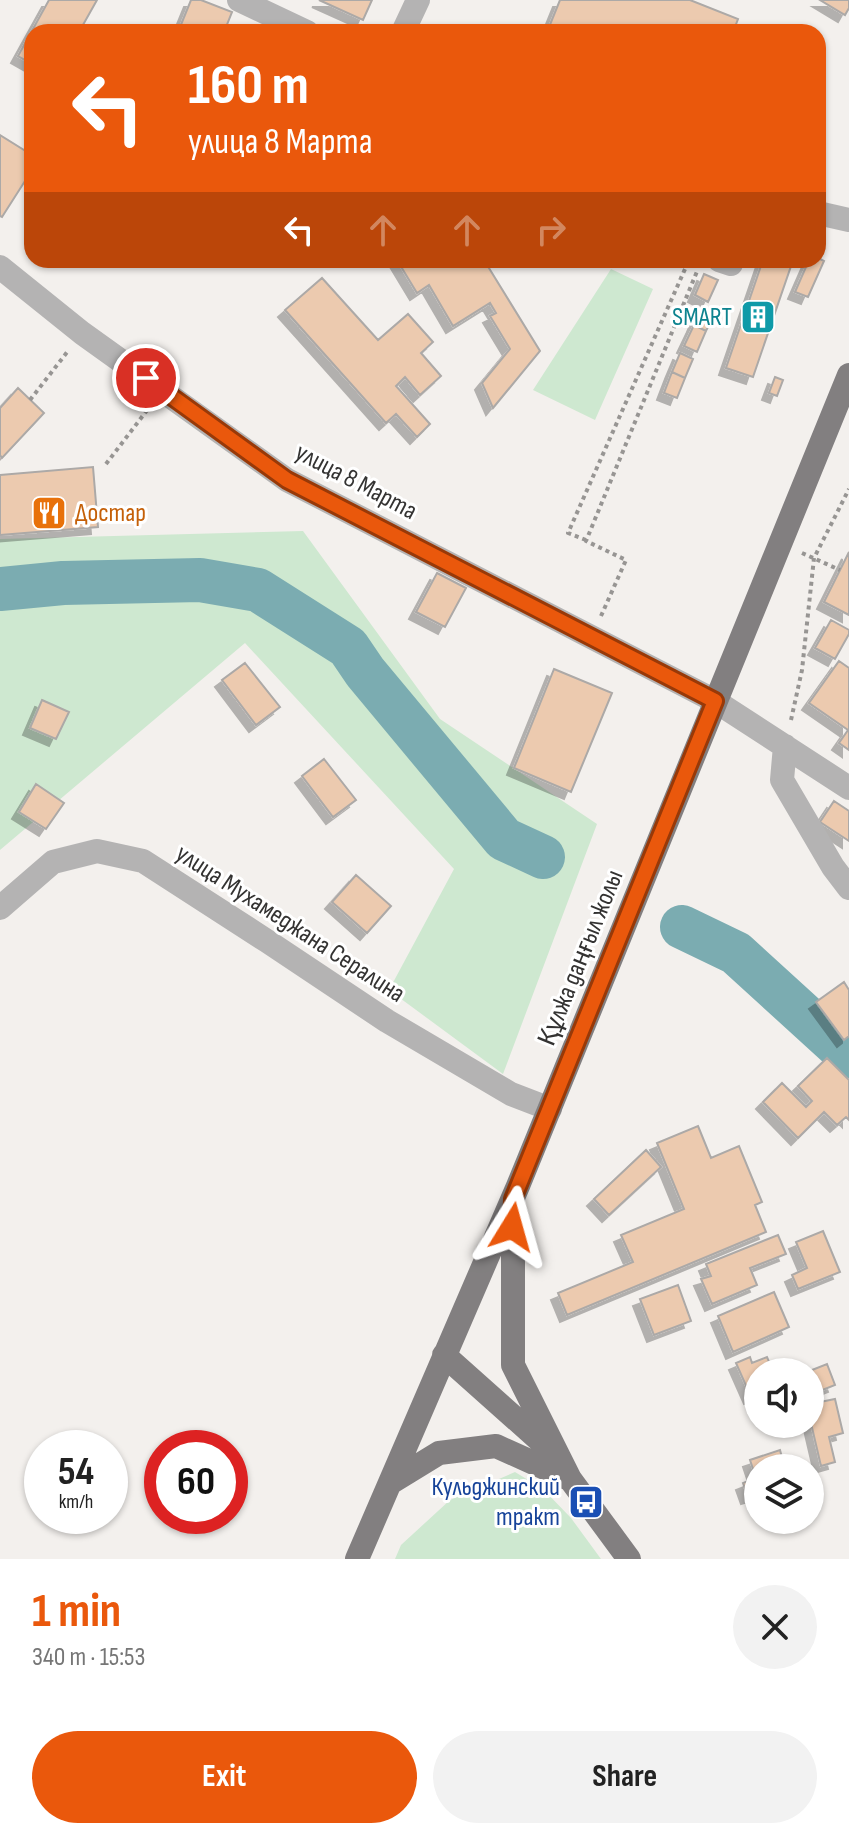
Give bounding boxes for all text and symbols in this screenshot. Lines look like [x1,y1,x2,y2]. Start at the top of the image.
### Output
text: 160 m [188,53,309,120]
icon: left [56,56,160,160]
text: улица 8 Марта [188,121,373,164]
icon: left [277,208,321,252]
icon: ahead [361,208,405,252]
icon: ahead [445,208,489,252]
icon: right [529,208,573,252]
building icon: SMART [739,298,777,336]
place label: SMART [672,302,732,333]
pin [112,344,180,412]
icon: arrive [124,356,168,400]
street label: улица 8 Марта [290,437,422,527]
restaurant icon: Достар [30,494,68,532]
place label: Достар [75,498,146,529]
street label: улица Мухамеджана Сералина [170,838,410,1010]
street label: Құлжа даңғыл жолы [532,866,630,1050]
position arrow [470,1185,554,1269]
map controls [744,1358,824,1534]
button: sound [744,1358,824,1438]
speed limit sign: 60 [144,1430,248,1534]
text: 54 [58,1448,94,1496]
button: layers [744,1454,824,1534]
place label: Кульджинский тракт [431,1472,560,1533]
bus stop icon: Кульджинский тракт [567,1483,605,1521]
text: km/h [59,1490,93,1514]
text: 1 min [32,1583,121,1640]
button: close [733,1585,817,1669]
text: 340 m · 15:53 [32,1642,145,1673]
button: Exit [32,1731,417,1823]
button: Share [433,1731,817,1823]

